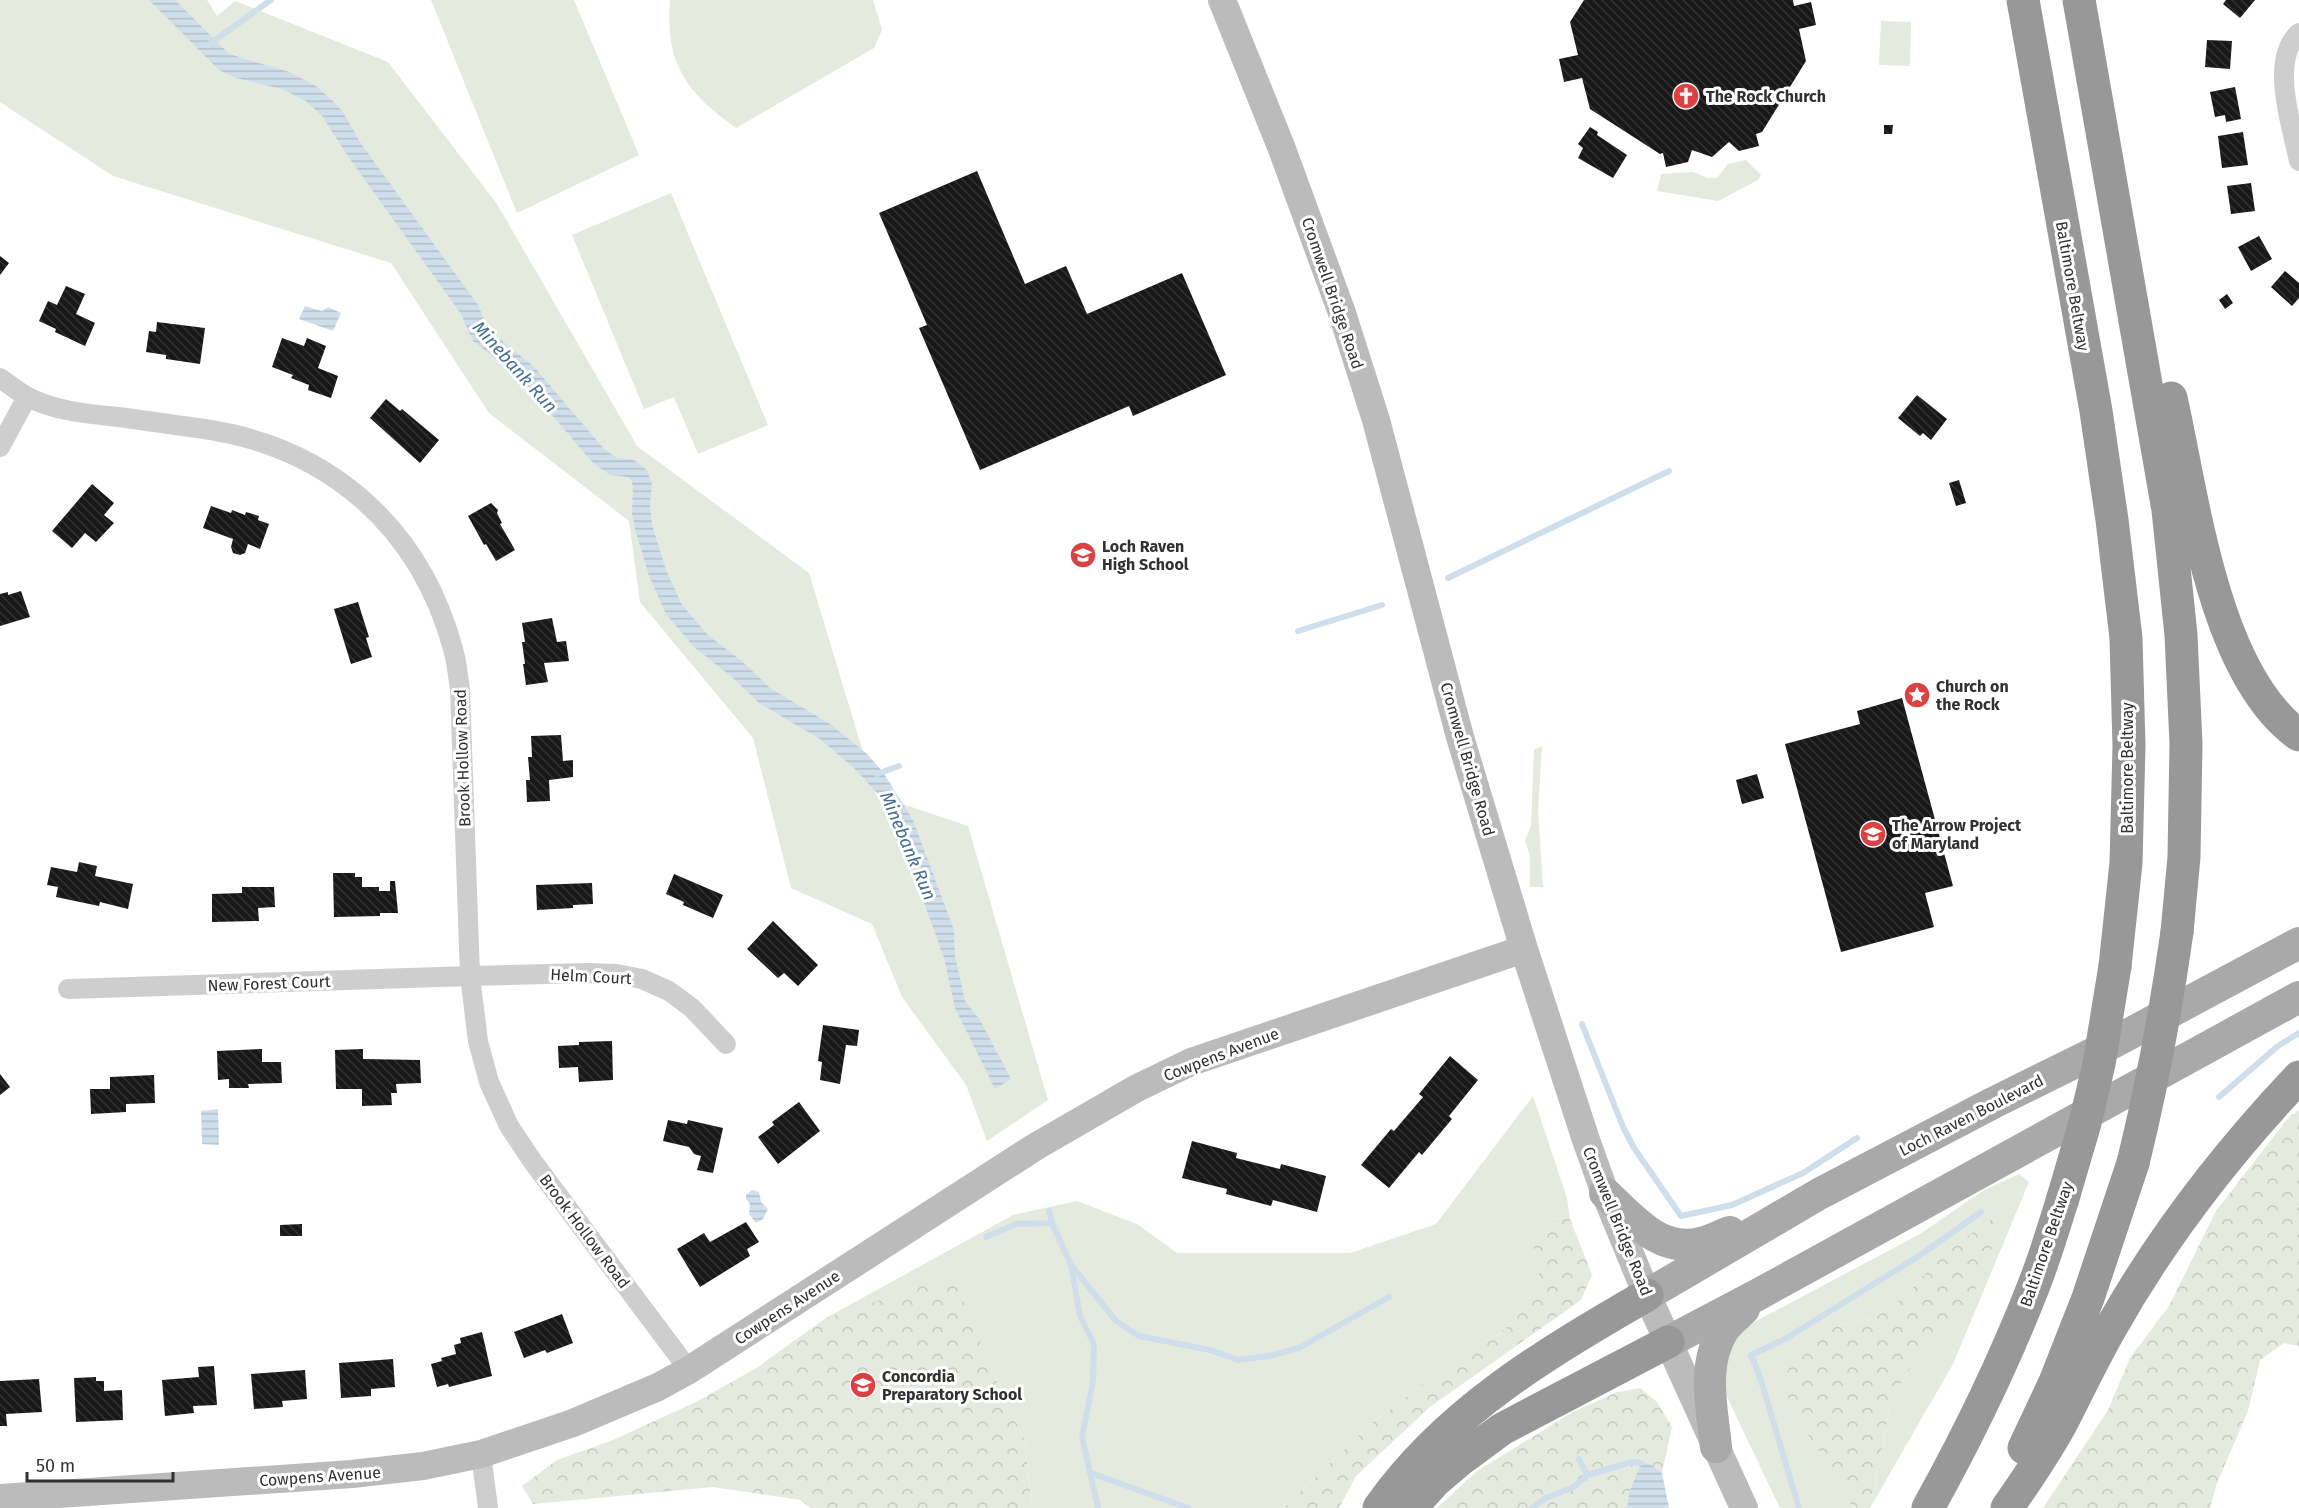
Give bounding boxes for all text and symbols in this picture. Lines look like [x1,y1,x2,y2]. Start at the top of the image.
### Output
church icon: The Rock Church [1671,81,1701,111]
place label: The Rock Church [1706,87,1826,106]
street label: Cromwell Bridge Road [1298,215,1367,372]
street label: Baltimore Beltway [2052,220,2093,353]
water label: Minebank Run [468,317,562,417]
place label: Loch Raven High School [1102,537,1189,574]
school or university icon: Loch Raven High School [1068,540,1098,570]
place label: Church on the Rock [1936,677,2009,714]
street label: Cromwell Bridge Road [1436,680,1499,838]
place icon: Church on the Rock [1902,680,1932,710]
street label: Brook Hollow Road [451,689,474,827]
street label: Baltimore Beltway [2118,702,2137,834]
water label: Minebank Run [875,788,941,904]
place label: The Arrow Project of Maryland [1892,816,2022,853]
school or university icon: The Arrow Project of Maryland [1858,819,1888,849]
street label: Helm Court [550,965,632,988]
street label: New Forest Court [207,972,331,995]
street label: Cowpens Avenue [1161,1024,1281,1085]
street label: Loch Raven Boulevard [1896,1071,2047,1160]
street label: Cromwell Bridge Road [1579,1144,1656,1299]
street label: Brook Hollow Road [535,1170,634,1292]
street label: Baltimore Beltway [2016,1179,2077,1309]
street label: Cowpens Avenue [731,1266,844,1349]
place label: Concordia Preparatory School [882,1367,1022,1404]
school or university icon: Concordia Preparatory School [848,1370,878,1400]
scale bar [27,1445,172,1483]
text: 50 m [36,1455,75,1477]
street label: Cowpens Avenue [259,1463,381,1490]

